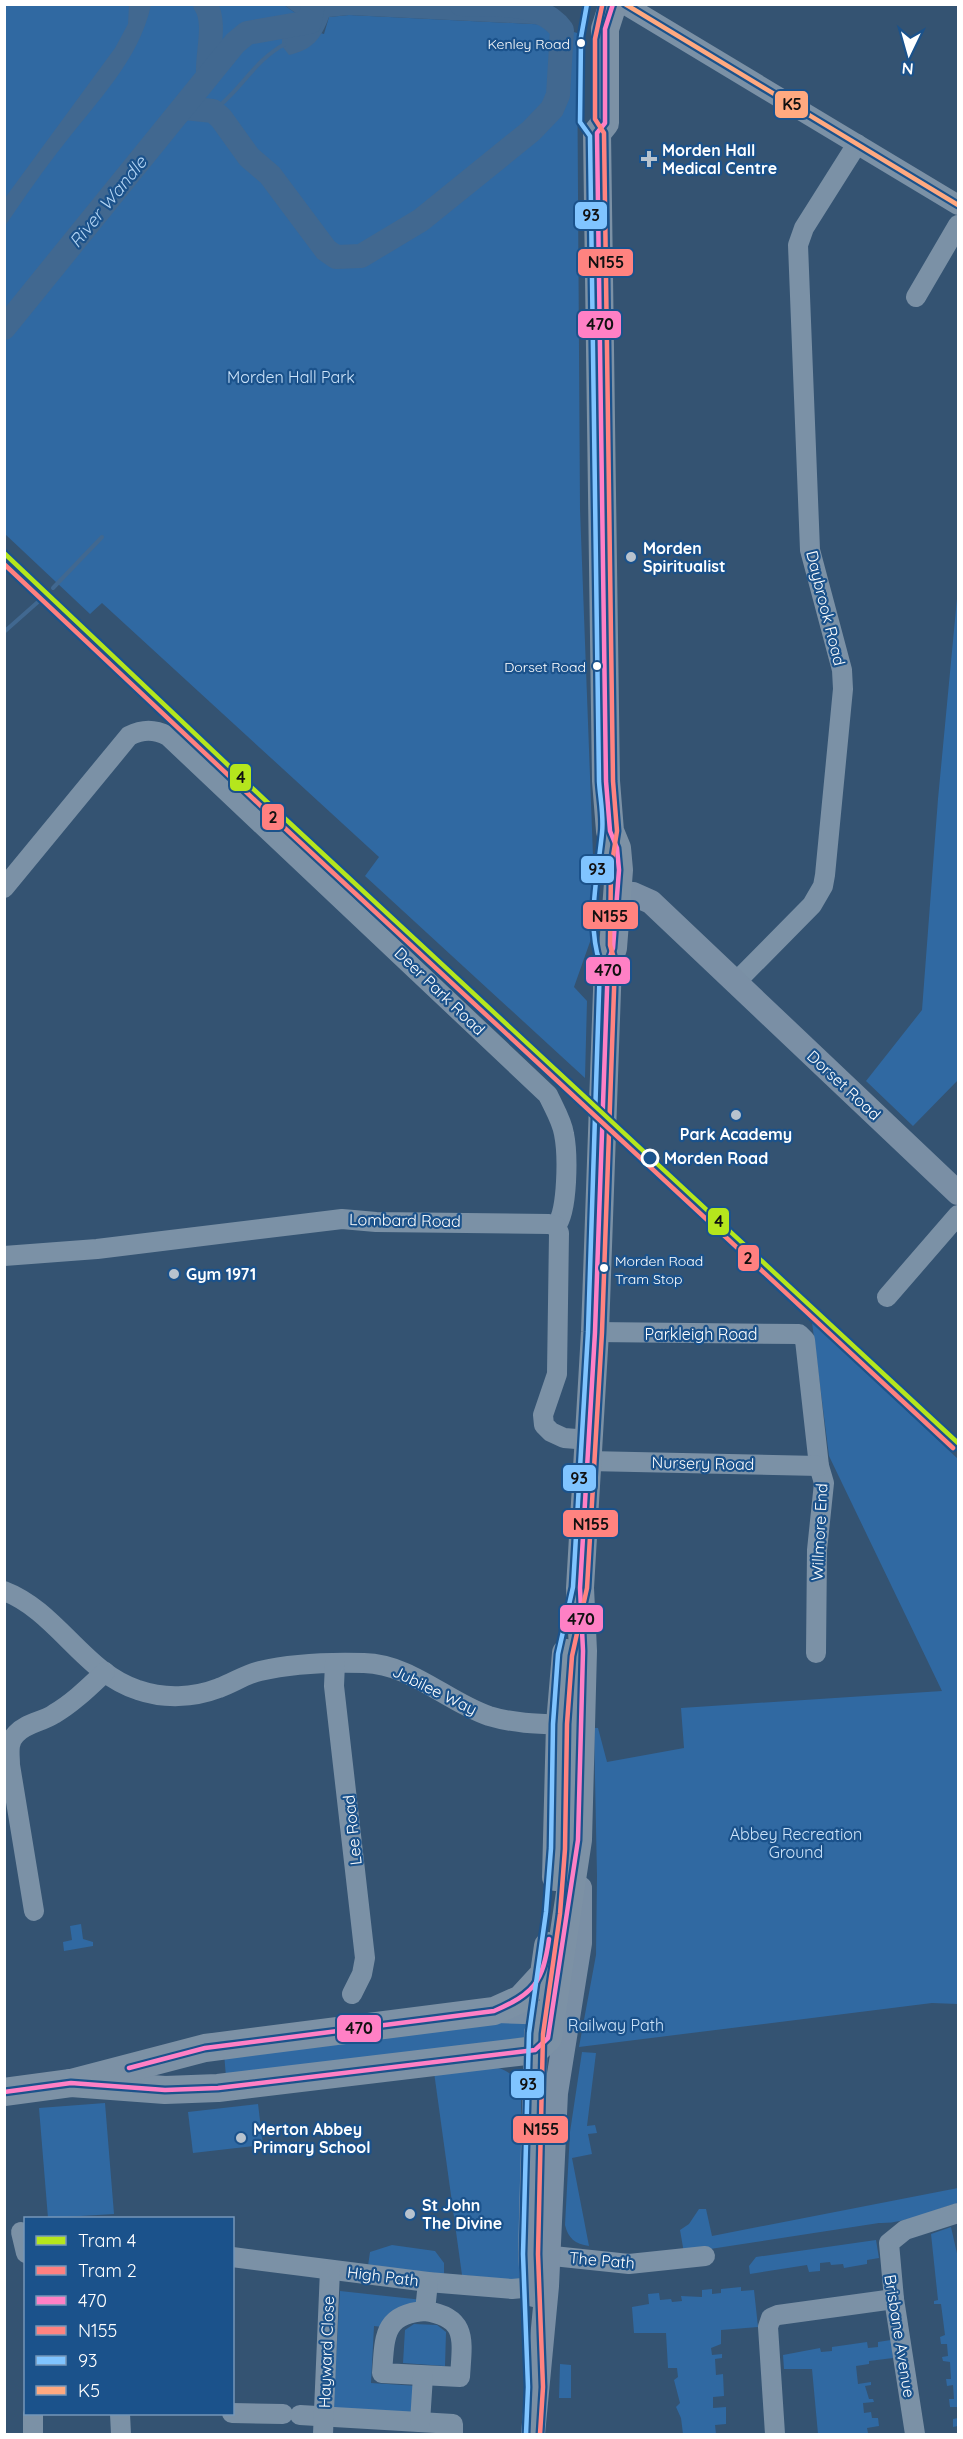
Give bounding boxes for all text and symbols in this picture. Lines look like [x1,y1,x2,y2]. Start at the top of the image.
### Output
north arrow [879,24,939,84]
place label: Kenley Road [487,35,570,53]
marker: Kenley Road [575,37,587,49]
text: N [901,58,914,79]
line badge: K5 [774,90,809,119]
text: K5 [782,94,802,114]
place label: Morden Hall Medical Centre [662,140,777,178]
marker: Morden Hall Medical Centre [640,150,658,168]
water label: River Wandle [64,151,152,252]
line badge: 93 [574,201,608,230]
text: 93 [582,205,600,225]
line badge: N155 [577,248,634,277]
text: N155 [588,252,624,272]
line badge: 470 [577,310,622,339]
text: 470 [586,314,614,334]
park label: Morden Hall Park [227,367,355,387]
place label: Morden Spiritualist [643,538,725,576]
street label: Daybrook Road [802,548,850,668]
marker: Morden Spiritualist [624,550,638,564]
place label: Dorset Road [504,658,586,676]
marker: Dorset Road [591,660,603,672]
line badge: 4 [229,763,252,792]
text: 4 [236,767,246,787]
line badge: 2 [261,803,285,831]
text: 2 [268,807,278,827]
line badge: 93 [580,855,615,884]
text: 93 [588,859,606,879]
line badge: N155 [582,901,639,930]
text: N155 [592,906,628,926]
street label: Deer Park Road [391,943,489,1039]
line badge: 470 [585,956,631,985]
text: 470 [594,960,622,980]
street label: Dorset Road [803,1046,885,1124]
marker: Park Academy [729,1108,743,1122]
place label: Park Academy [680,1124,792,1144]
place label: Morden Road [664,1148,768,1168]
marker: Morden Road [641,1149,659,1167]
line badge: 4 [707,1207,730,1236]
street label: Lombard Road [349,1209,461,1231]
text: 4 [714,1211,724,1231]
line badge: 2 [737,1244,760,1272]
text: 2 [743,1248,753,1268]
place label: Morden Road Tram Stop [615,1252,703,1288]
marker: Morden Road Tram Stop [598,1262,610,1274]
place label: Gym 1971 [186,1264,256,1284]
marker: Gym 1971 [167,1267,181,1281]
street label: Parkleigh Road [645,1324,757,1344]
street label: Nursery Road [651,1452,755,1474]
line badge: 93 [562,1464,597,1492]
text: 93 [570,1468,588,1488]
street label: Willmore End [806,1483,832,1581]
line badge: N155 [562,1509,619,1538]
text: N155 [573,1514,609,1534]
line badge: 470 [559,1604,604,1633]
text: 470 [567,1609,595,1629]
street label: Jubilee Way [390,1661,480,1719]
street label: Lee Road [338,1794,366,1866]
park label: Abbey Recreation Ground [730,1824,862,1862]
line badge: 470 [336,2014,382,2043]
park label: Railway Path [568,2015,664,2035]
text: 470 [345,2018,373,2038]
line badge: 93 [510,2070,545,2099]
text: 93 [519,2074,537,2094]
line badge: N155 [512,2115,569,2144]
place label: Merton Abbey Primary School [253,2119,371,2157]
text: N155 [523,2119,559,2139]
marker: Merton Abbey Primary School [234,2131,248,2145]
place label: St John The Divine [422,2195,502,2233]
marker: St John The Divine [403,2207,417,2221]
legend [24,2217,234,2415]
text: Tram 4 [78,2229,136,2252]
street label: The Path [568,2247,636,2273]
text: Tram 2 [78,2259,137,2282]
street label: High Path [346,2262,420,2290]
street label: Brisbane Avenue [880,2273,920,2399]
text: 470 [78,2289,107,2312]
street label: Hayward Close [314,2296,338,2408]
text: N155 [78,2319,117,2342]
text: 93 [78,2349,97,2372]
text: K5 [78,2379,100,2402]

